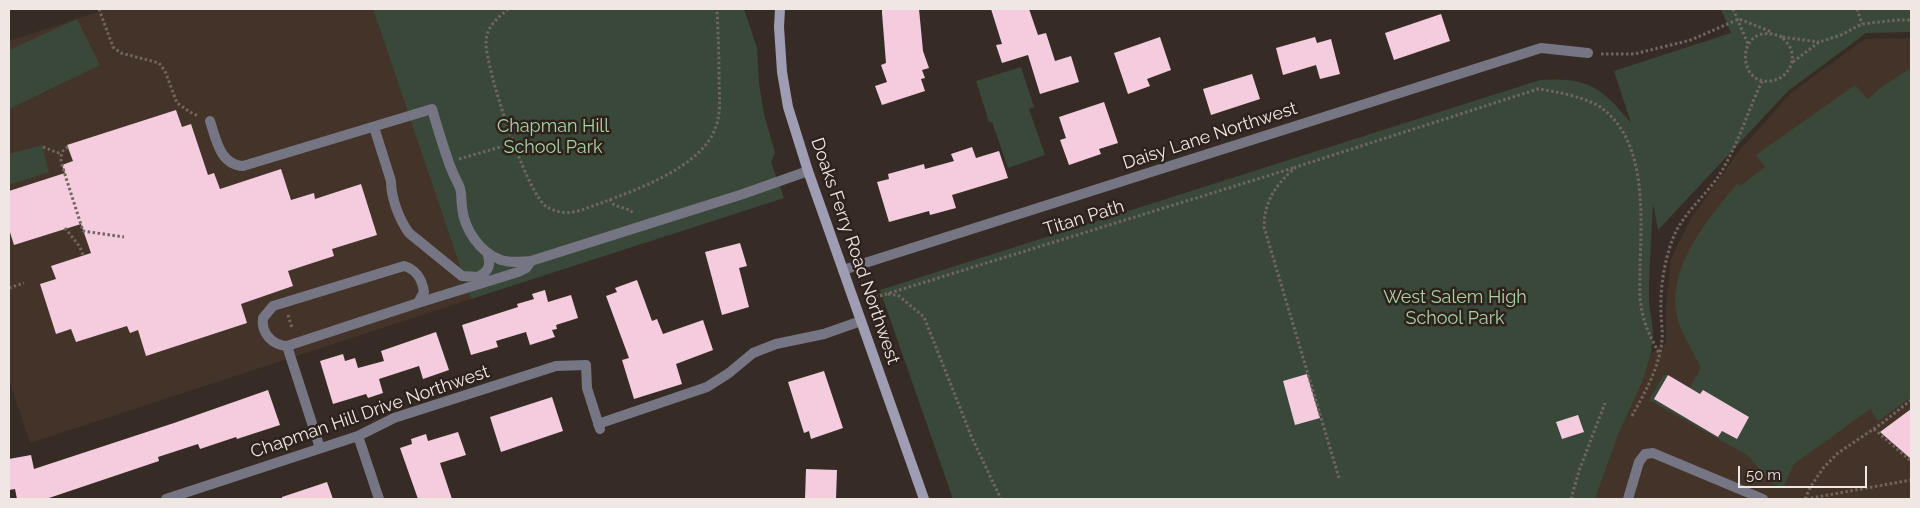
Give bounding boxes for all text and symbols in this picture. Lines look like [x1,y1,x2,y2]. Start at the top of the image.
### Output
street label: Daisy Lane Northwest [1120,98,1300,174]
park label: Chapman Hill School Park [497,116,609,158]
street label: Doaks Ferry Road Northwest [806,135,904,367]
street label: Titan Path [1041,196,1127,240]
park label: West Salem High School Park [1383,287,1527,330]
street label: Chapman Hill Drive Northwest [248,361,492,463]
scale bar [1740,456,1869,488]
text: 50 m [1746,466,1781,484]

